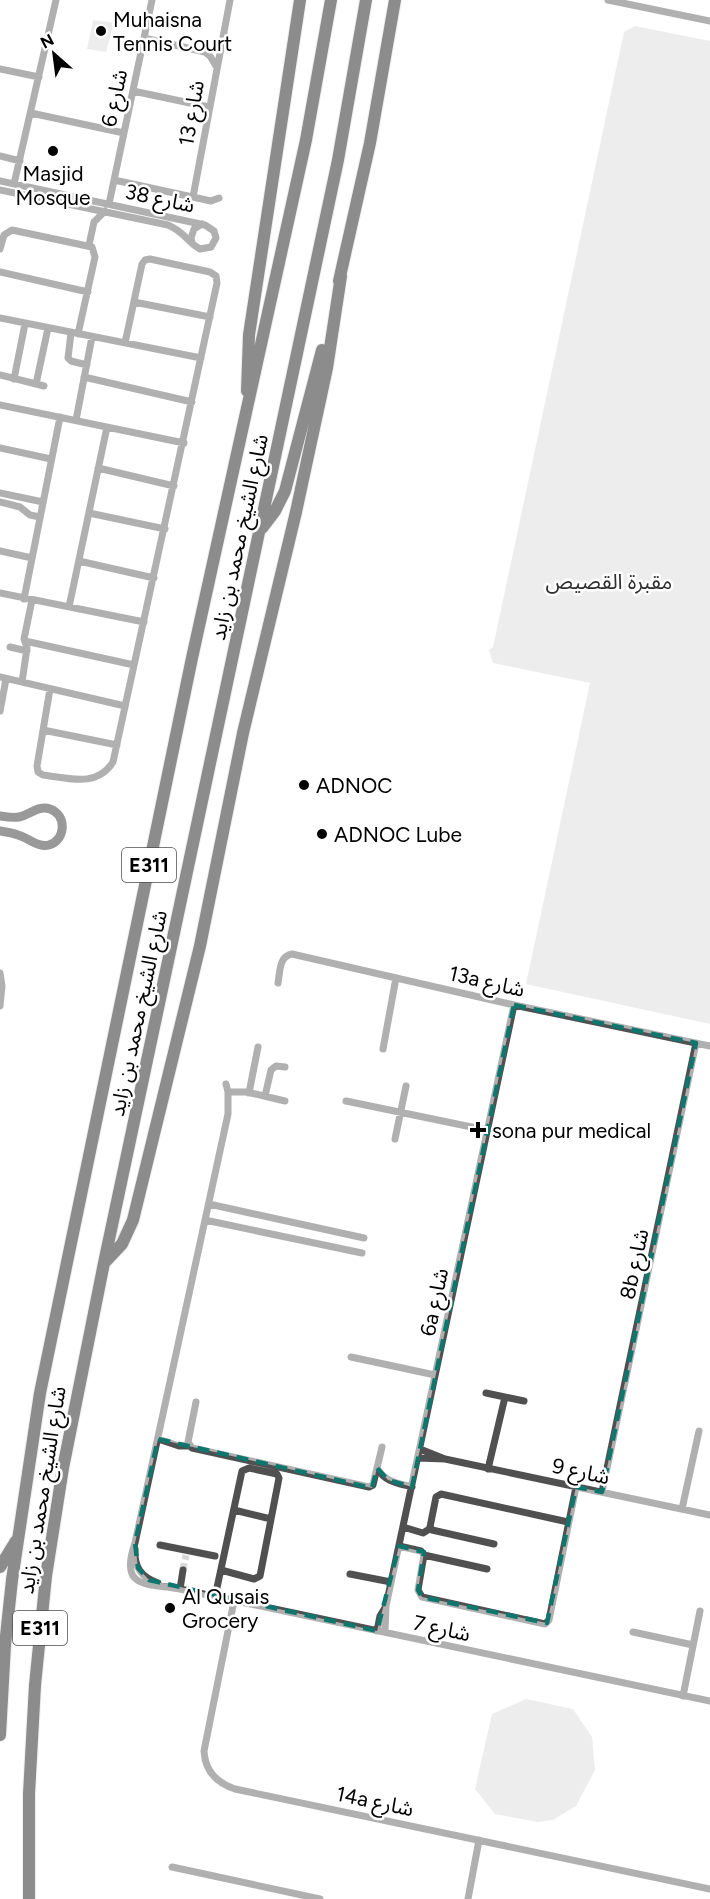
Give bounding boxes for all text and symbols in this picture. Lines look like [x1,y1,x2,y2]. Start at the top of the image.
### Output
place label: Muhaisna Tennis Court [113,7,232,56]
north arrow [24,24,84,84]
marker: Muhaisna Tennis Court [94,24,108,38]
text: N [37,30,57,52]
street label: شارع 6 [96,67,135,130]
street label: شارع 13 [173,78,212,148]
marker: Masjid Mosque [46,144,60,158]
place label: Masjid Mosque [15,161,91,210]
street label: شارع 38 [122,178,197,220]
street label: شارع الشيخ محمد بن زايد [205,432,276,643]
park label: مقبرة القصيص [546,569,672,594]
place label: ADNOC [316,773,392,798]
marker: ADNOC [297,778,311,792]
place label: ADNOC Lube [334,822,462,847]
marker: ADNOC Lube [315,827,329,841]
road number: E311 [122,848,176,882]
street label: شارع الشيخ محمد بن زايد [104,908,175,1119]
street label: 13a شارع [446,960,527,1005]
place label: sona pur medical [492,1118,651,1143]
marker: sona pur medical [469,1121,487,1139]
street label: 8b شارع [614,1227,657,1302]
street label: 6a شارع [415,1266,456,1339]
street label: شارع الشيخ محمد بن زايد [13,1384,74,1596]
street label: شارع 9 [549,1453,612,1492]
place label: Al Qusais Grocery [182,1584,269,1633]
marker: Al Qusais Grocery [163,1601,177,1615]
street label: شارع 7 [411,1610,473,1649]
road number: E311 [13,1611,67,1645]
street label: 14a شارع [333,1781,416,1824]

